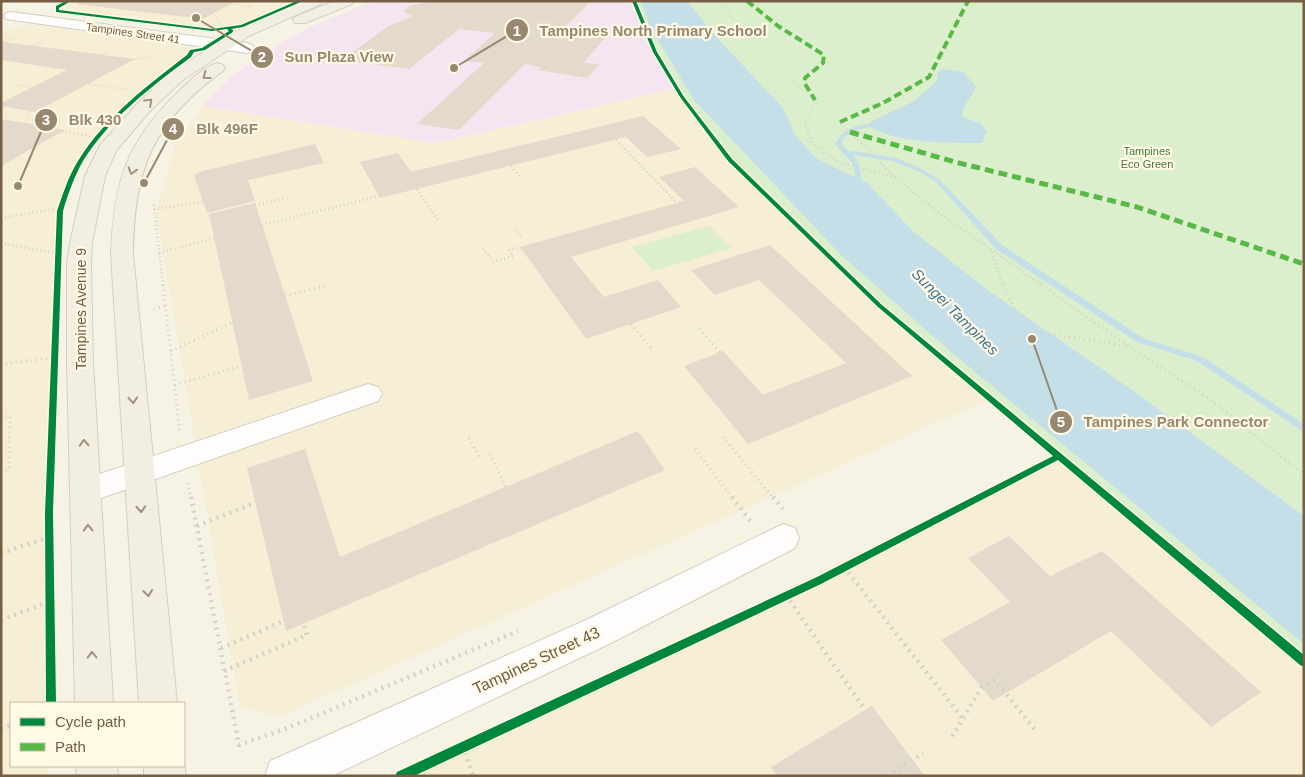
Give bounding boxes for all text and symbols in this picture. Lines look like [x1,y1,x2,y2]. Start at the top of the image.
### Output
callout: Tampines North Primary School [504,15,776,45]
street label: Tampines Street 41 [85,20,181,46]
text: 1 [513,22,521,39]
text: Tampines North Primary School [539,22,767,39]
callout: Sun Plaza View [250,42,403,72]
text: 2 [258,48,266,65]
text: Sun Plaza View [285,48,394,65]
one-way arrow [203,70,212,78]
one-way arrow [144,99,153,108]
callout: Blk 430 [34,105,131,135]
text: 3 [42,111,50,128]
text: Blk 430 [69,111,121,128]
callout: Blk 496F [161,114,268,144]
text: 4 [169,120,178,137]
text: Blk 496F [196,120,258,137]
park label: Tampines Eco Green [1121,145,1173,170]
one-way arrow [128,166,138,175]
street label: Tampines Avenue 9 [73,248,89,370]
water label: Sungei Tampines [909,265,1003,359]
one-way arrow [128,396,139,404]
callout: Tampines Park Connector [1048,407,1278,437]
text: 5 [1057,413,1065,430]
text: Tampines Park Connector [1084,413,1269,430]
one-way arrow [79,438,90,446]
one-way arrow [136,505,147,513]
one-way arrow [83,523,93,531]
one-way arrow [142,589,153,597]
street label: Tampines Street 43 [470,624,602,697]
one-way arrow [86,650,97,658]
legend [10,702,185,767]
text: Cycle path [55,713,126,730]
text: Path [55,738,86,755]

